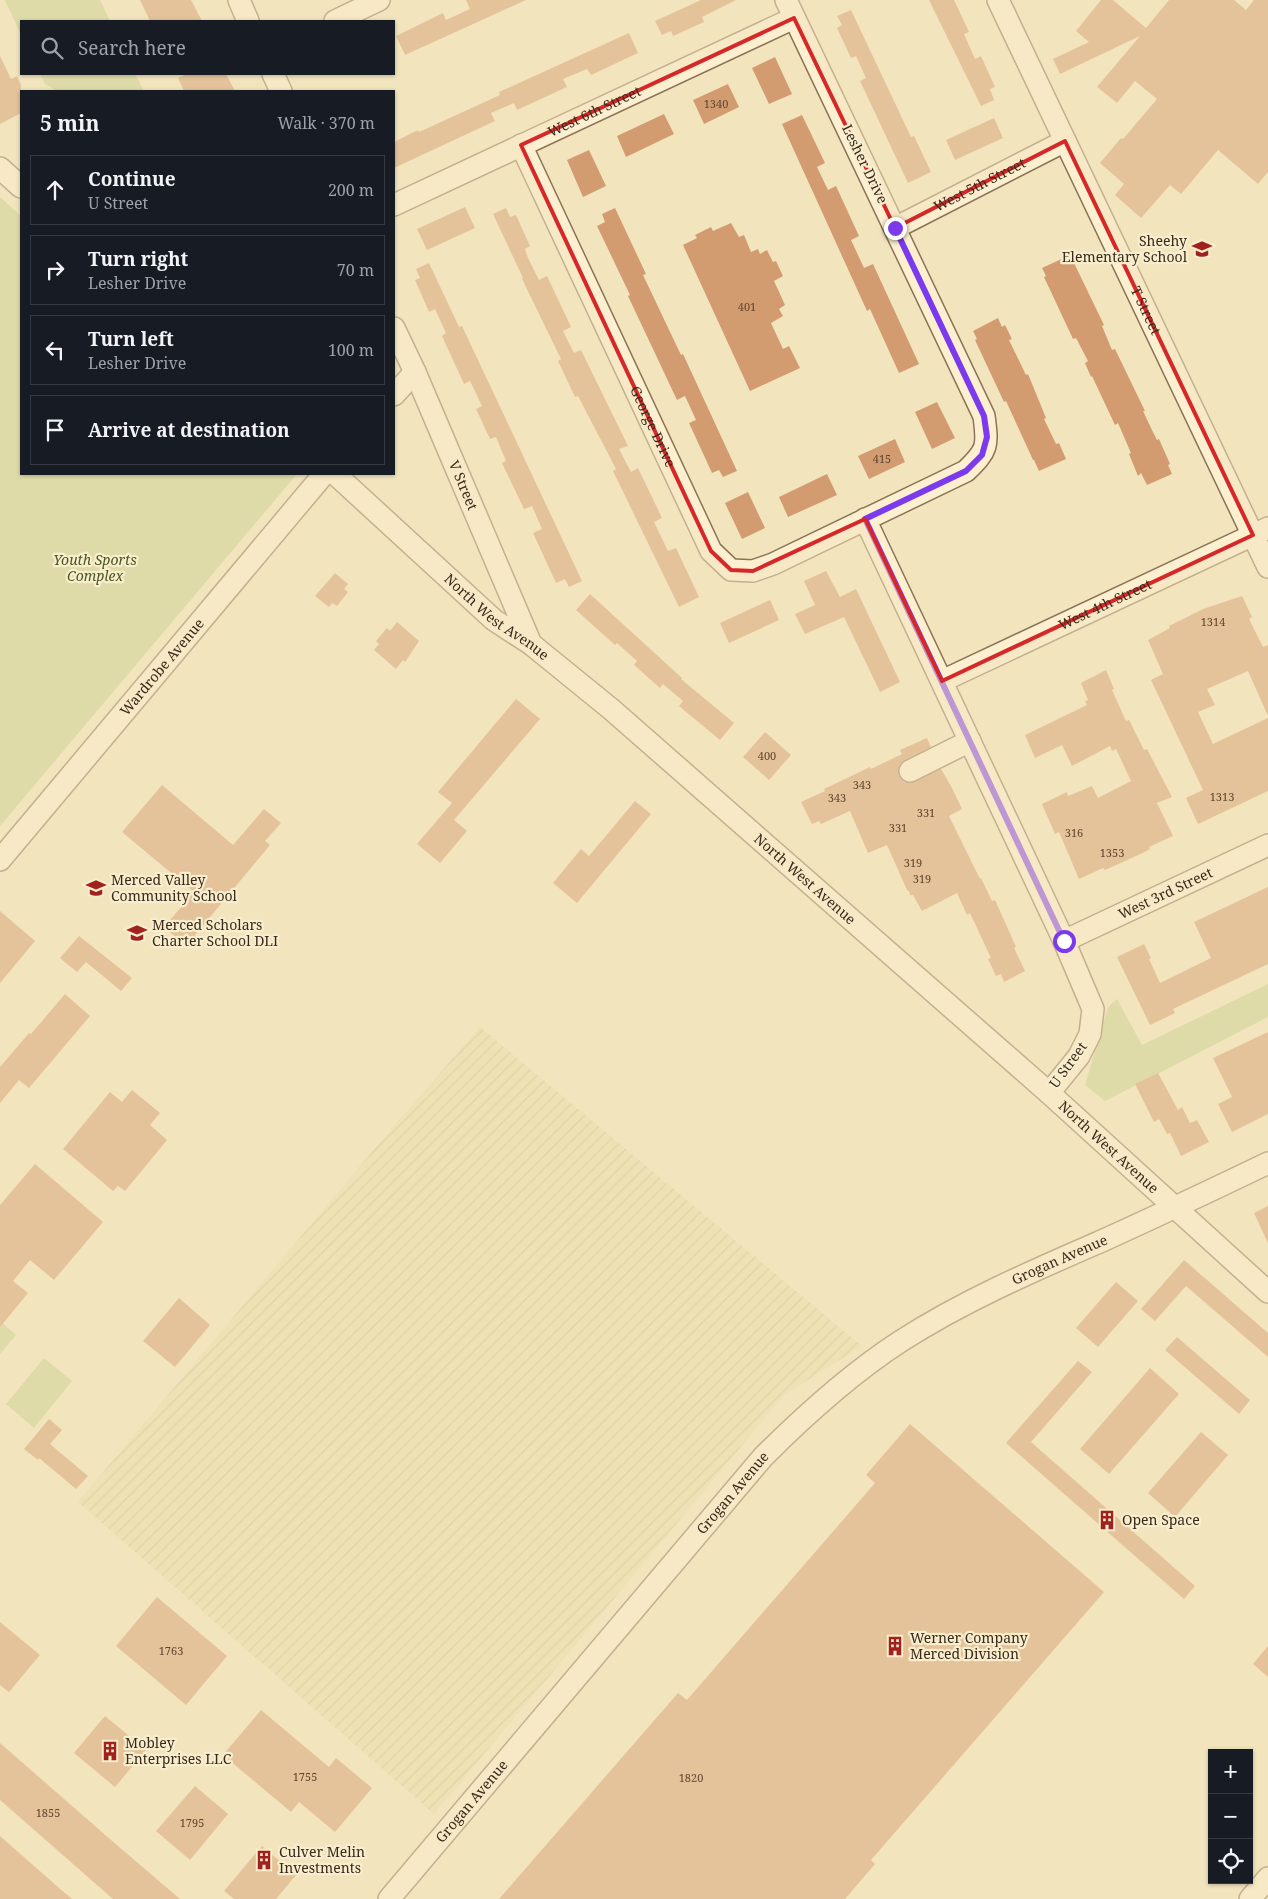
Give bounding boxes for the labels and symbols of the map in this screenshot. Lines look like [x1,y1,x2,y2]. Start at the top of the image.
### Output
street label: West 6th Street [544,81,644,141]
house number: 1340 [704,96,728,111]
street label: Lesher Drive [838,121,893,207]
street label: West 5th Street [930,153,1029,216]
route end [884,217,907,240]
place label: Sheehy Elementary School [1062,231,1188,266]
school or university icon: Sheehy Elementary School [1191,238,1213,260]
street label: T Street [1127,283,1166,338]
house number: 401 [738,299,756,314]
street label: George Drive [626,383,680,470]
house number: 415 [873,451,891,466]
street label: V Street [445,457,483,513]
park label: Youth Sports Complex [53,550,137,585]
street label: North West Avenue [440,569,553,664]
street label: West 4th Street [1055,574,1154,634]
street label: Wardrobe Avenue [115,614,208,719]
house number: 1314 [1201,614,1225,629]
house number: 400 [758,748,776,763]
house number: 343 [853,777,871,792]
house number: 1313 [1210,789,1234,804]
house number: 343 [828,790,846,805]
house number: 331 [917,805,935,820]
house number: 331 [889,820,907,835]
house number: 316 [1065,825,1083,840]
street label: North West Avenue [750,829,860,928]
house number: 1353 [1100,845,1124,860]
house number: 319 [904,855,922,870]
street label: West 3rd Street [1115,863,1215,923]
place label: Merced Valley Community School [111,870,238,905]
house number: 319 [913,871,931,886]
school or university icon: Merced Valley Community School [85,877,107,899]
place label: Merced Scholars Charter School DLI [152,915,278,950]
school or university icon: Merced Scholars Charter School DLI [126,922,148,944]
route start [1053,930,1076,953]
street label: U Street [1044,1038,1091,1092]
street label: North West Avenue [1055,1096,1163,1197]
street label: Grogan Avenue [1008,1230,1110,1289]
street label: Grogan Avenue [692,1447,772,1538]
building icon: Open Space [1096,1509,1118,1531]
place label: Open Space [1122,1510,1200,1529]
place label: Werner Company Merced Division [910,1628,1028,1663]
building icon: Werner Company Merced Division [884,1635,906,1657]
house number: 1763 [159,1643,183,1658]
place label: Mobley Enterprises LLC [125,1733,232,1768]
building icon: Mobley Enterprises LLC [99,1740,121,1762]
street label: Grogan Avenue [431,1756,512,1846]
house number: 1755 [293,1769,317,1784]
house number: 1820 [679,1770,703,1785]
house number: 1855 [36,1805,60,1820]
house number: 1795 [180,1815,204,1830]
place label: Culver Melin Investments [279,1842,365,1877]
building icon: Culver Melin Investments [253,1849,275,1871]

